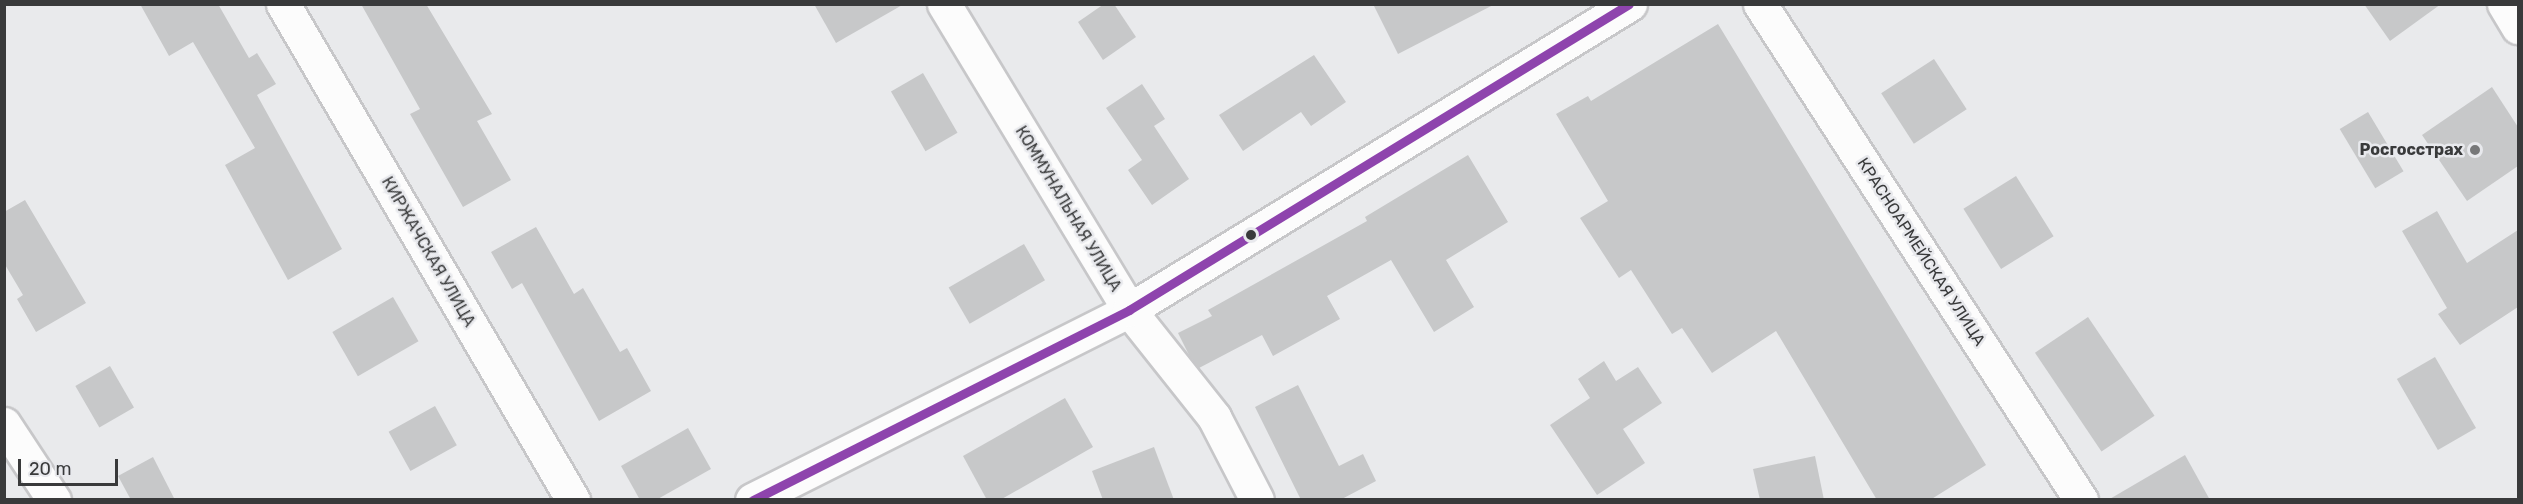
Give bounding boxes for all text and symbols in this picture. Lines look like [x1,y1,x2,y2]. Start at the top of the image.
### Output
street label: КОММУНАЛЬНАЯ УЛИЦА [1011,123,1125,295]
place label: Росгосстрах [2359,140,2463,160]
marker: Росгосстрах [2468,143,2482,157]
street label: КРАСНОАРМЕЙСКАЯ УЛИЦА [1853,154,1989,350]
street label: КИРЖАЧСКАЯ УЛИЦА [377,174,479,330]
unlabelled marker [1245,229,1257,241]
scale bar [21,447,122,485]
text: 20 m [29,458,71,480]

